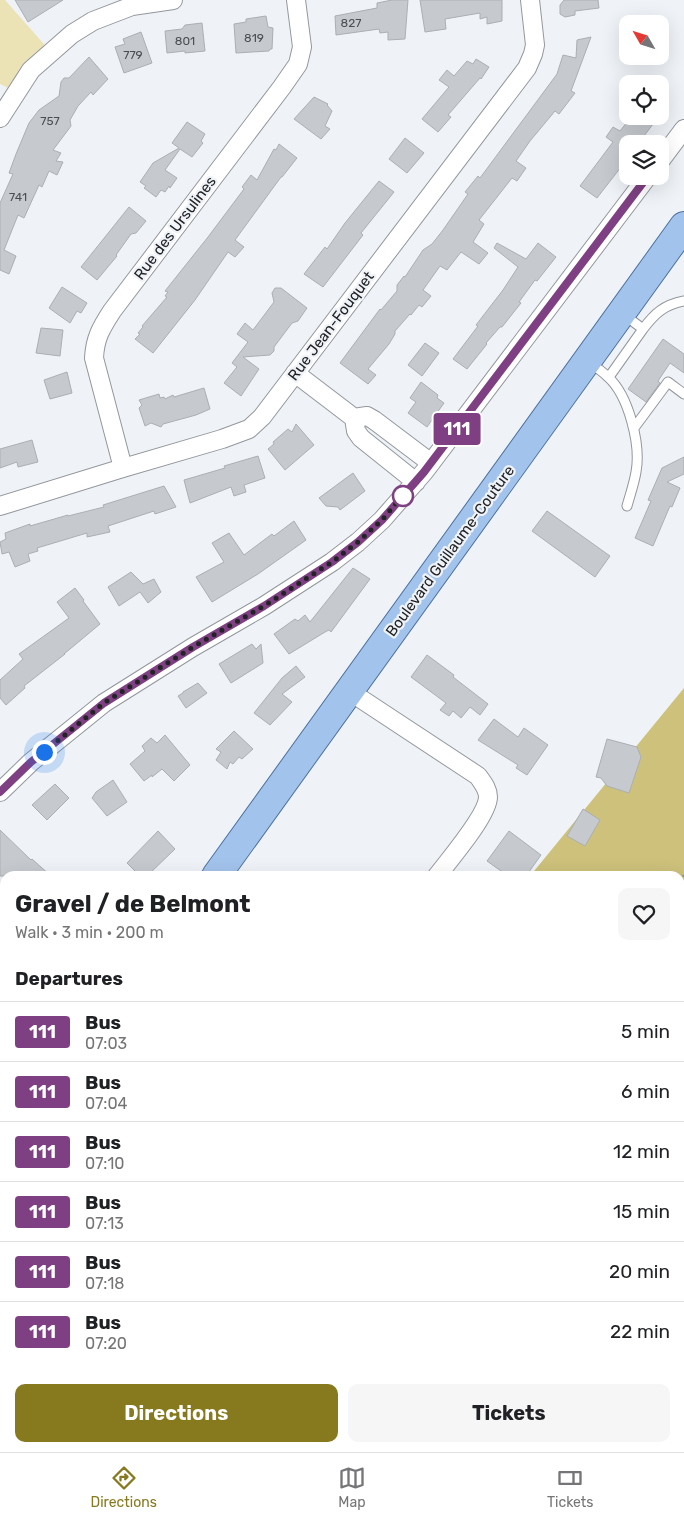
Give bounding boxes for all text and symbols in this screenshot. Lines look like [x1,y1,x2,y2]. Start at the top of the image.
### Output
north arrow [619,15,669,65]
map controls [619,15,669,185]
house number: 827 [341,16,361,30]
house number: 819 [244,31,264,45]
house number: 801 [175,34,195,48]
house number: 779 [123,48,143,62]
button: locate [619,75,669,125]
house number: 757 [40,114,60,128]
button: layers [619,135,669,185]
street label: Rue des Ursulines [130,172,220,283]
house number: 741 [9,190,27,204]
street label: Rue Jean-Fouquet [284,268,378,384]
line badge: 111 [428,413,486,445]
text: 111 [444,418,470,440]
street label: Boulevard Guillaume-Couture [382,462,518,640]
unlabelled marker [392,485,414,507]
your location [32,740,57,765]
button: heart [618,888,670,940]
text: Gravel / de Belmont [15,890,250,918]
text: Walk · 3 min · 200 m [15,923,164,942]
text: Departures [15,967,123,990]
text: Bus [85,1011,121,1034]
text: 5 min [621,1020,670,1043]
text: 111 [29,1021,56,1043]
text: 07:03 [85,1034,127,1053]
text: Bus [85,1071,121,1094]
text: 6 min [621,1080,670,1103]
text: 111 [29,1081,56,1103]
text: 07:04 [85,1094,128,1113]
text: Bus [85,1131,121,1154]
text: 12 min [613,1140,670,1163]
text: 111 [29,1141,56,1163]
text: 07:10 [85,1154,124,1173]
text: Bus [85,1191,121,1214]
text: 15 min [613,1200,670,1223]
text: 111 [29,1201,56,1223]
text: 07:13 [85,1214,124,1233]
text: Bus [85,1251,121,1274]
text: 20 min [609,1260,670,1283]
text: 111 [29,1261,56,1283]
text: 07:18 [85,1274,125,1293]
text: Bus [85,1311,121,1334]
text: 22 min [610,1320,670,1343]
text: 111 [29,1321,56,1343]
text: 07:20 [85,1334,127,1353]
button: Directions [15,1384,338,1442]
button: Tickets [348,1384,670,1442]
tab: Directions [91,1464,157,1511]
tab: Map [338,1464,366,1511]
tab: Tickets [547,1464,593,1511]

